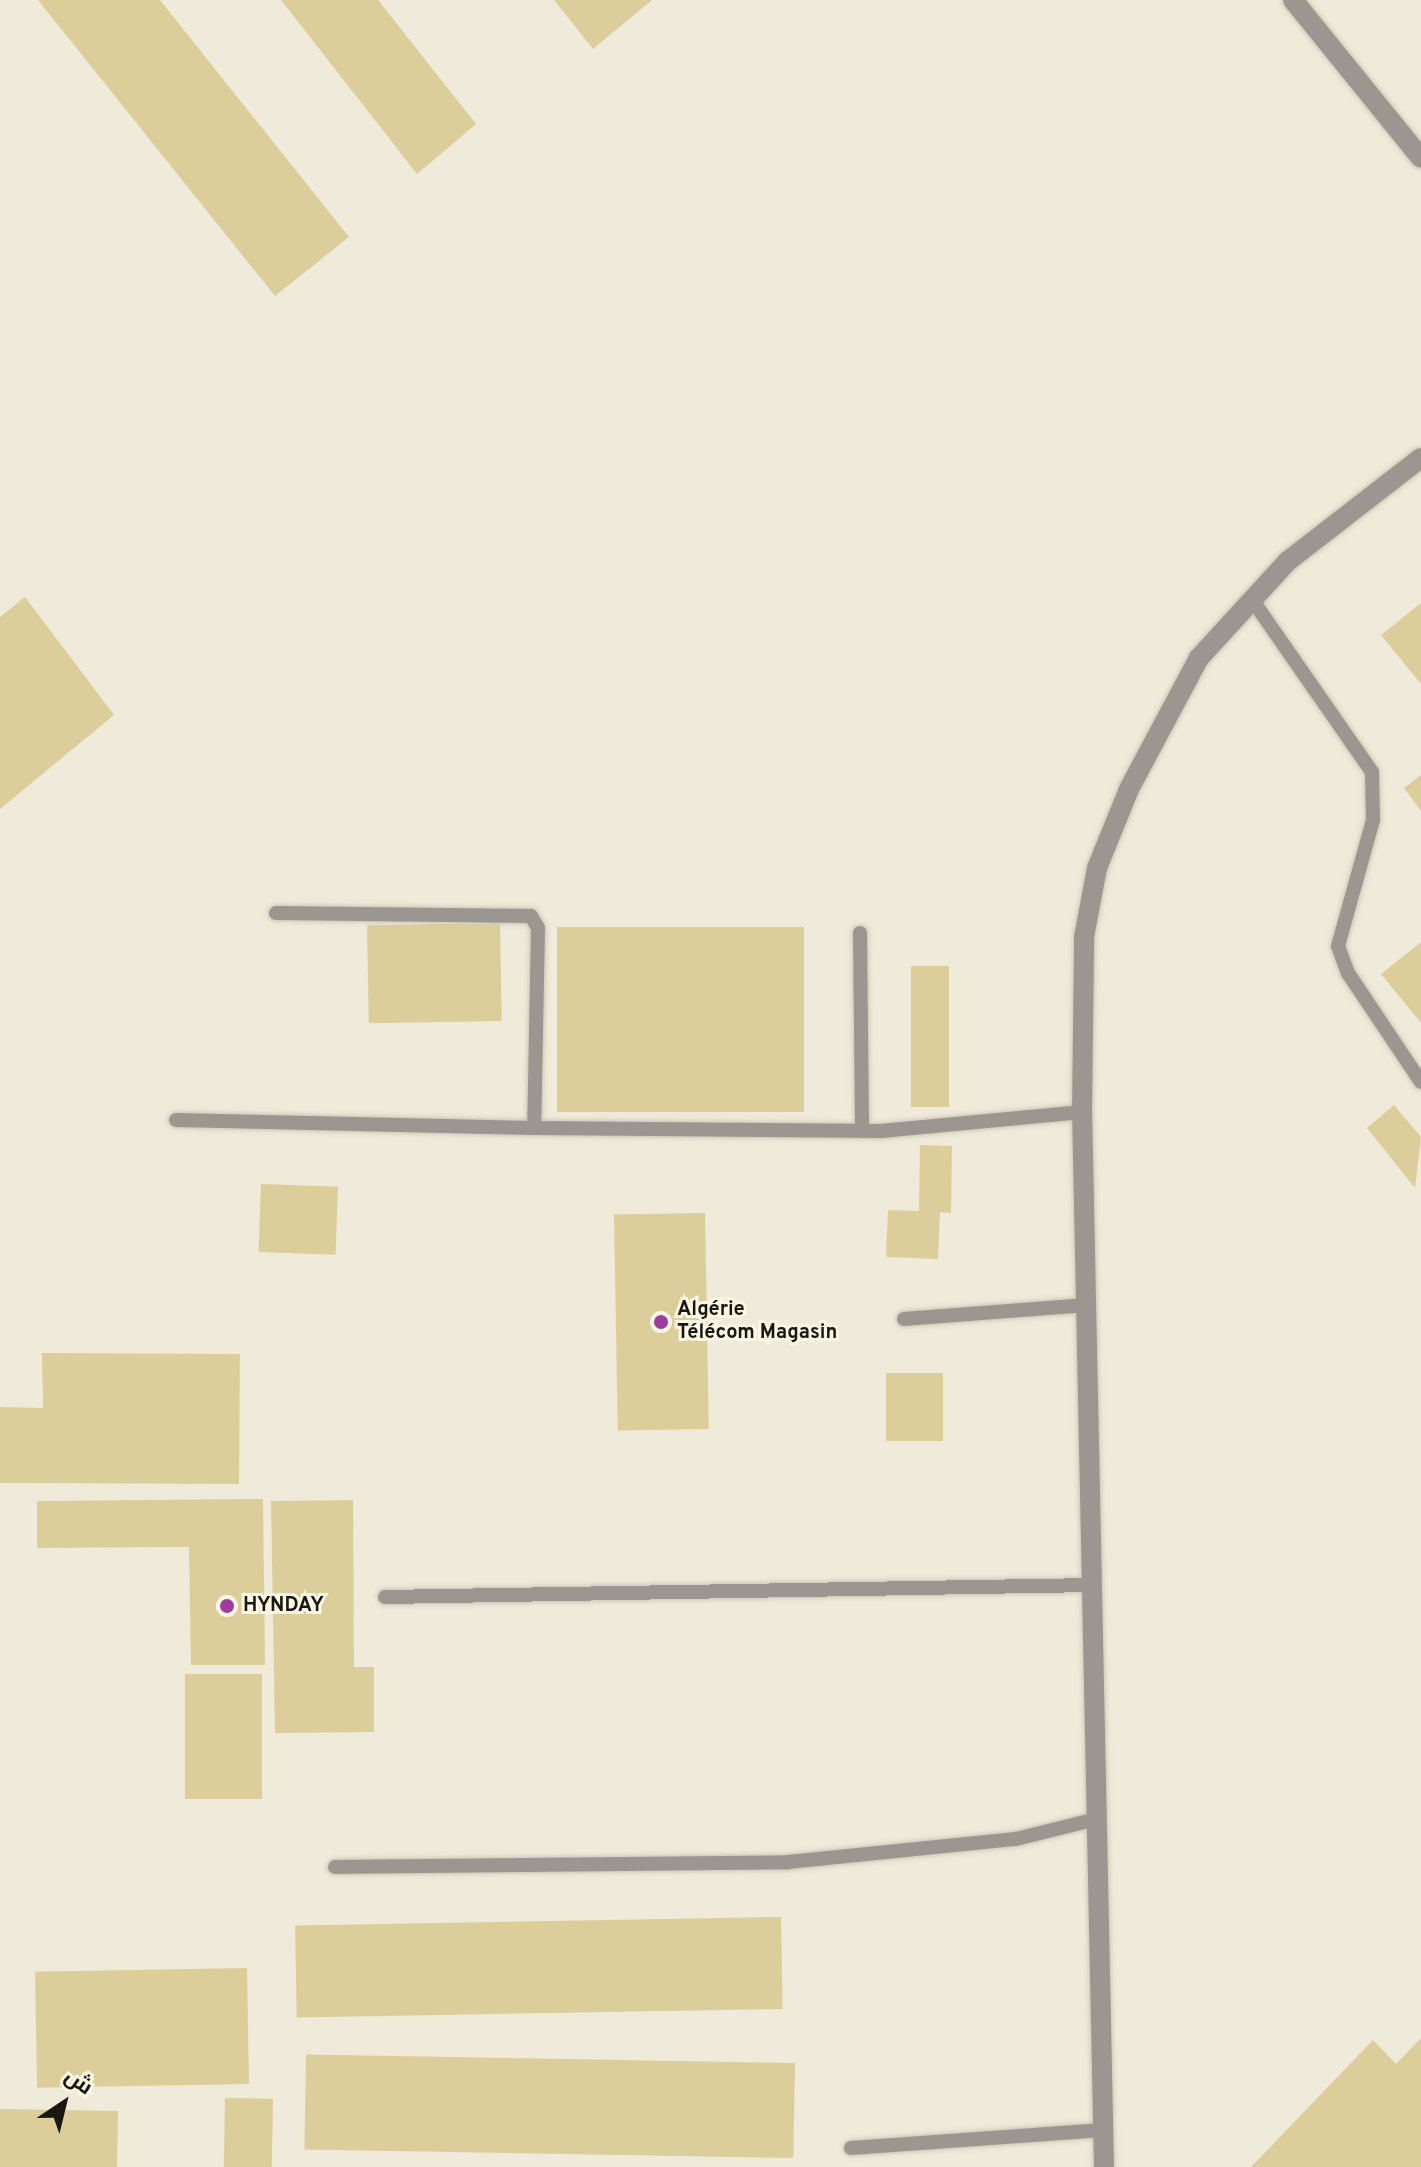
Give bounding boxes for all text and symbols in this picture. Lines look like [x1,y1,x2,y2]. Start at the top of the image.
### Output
place label: Algérie Télécom Magasin [677,1298,837,1345]
marker: Algérie Télécom Magasin [652,1313,670,1331]
place label: HYNDAY [243,1594,324,1618]
marker: HYNDAY [218,1597,236,1615]
north arrow [24,2063,104,2143]
text: ش [59,2064,97,2102]

